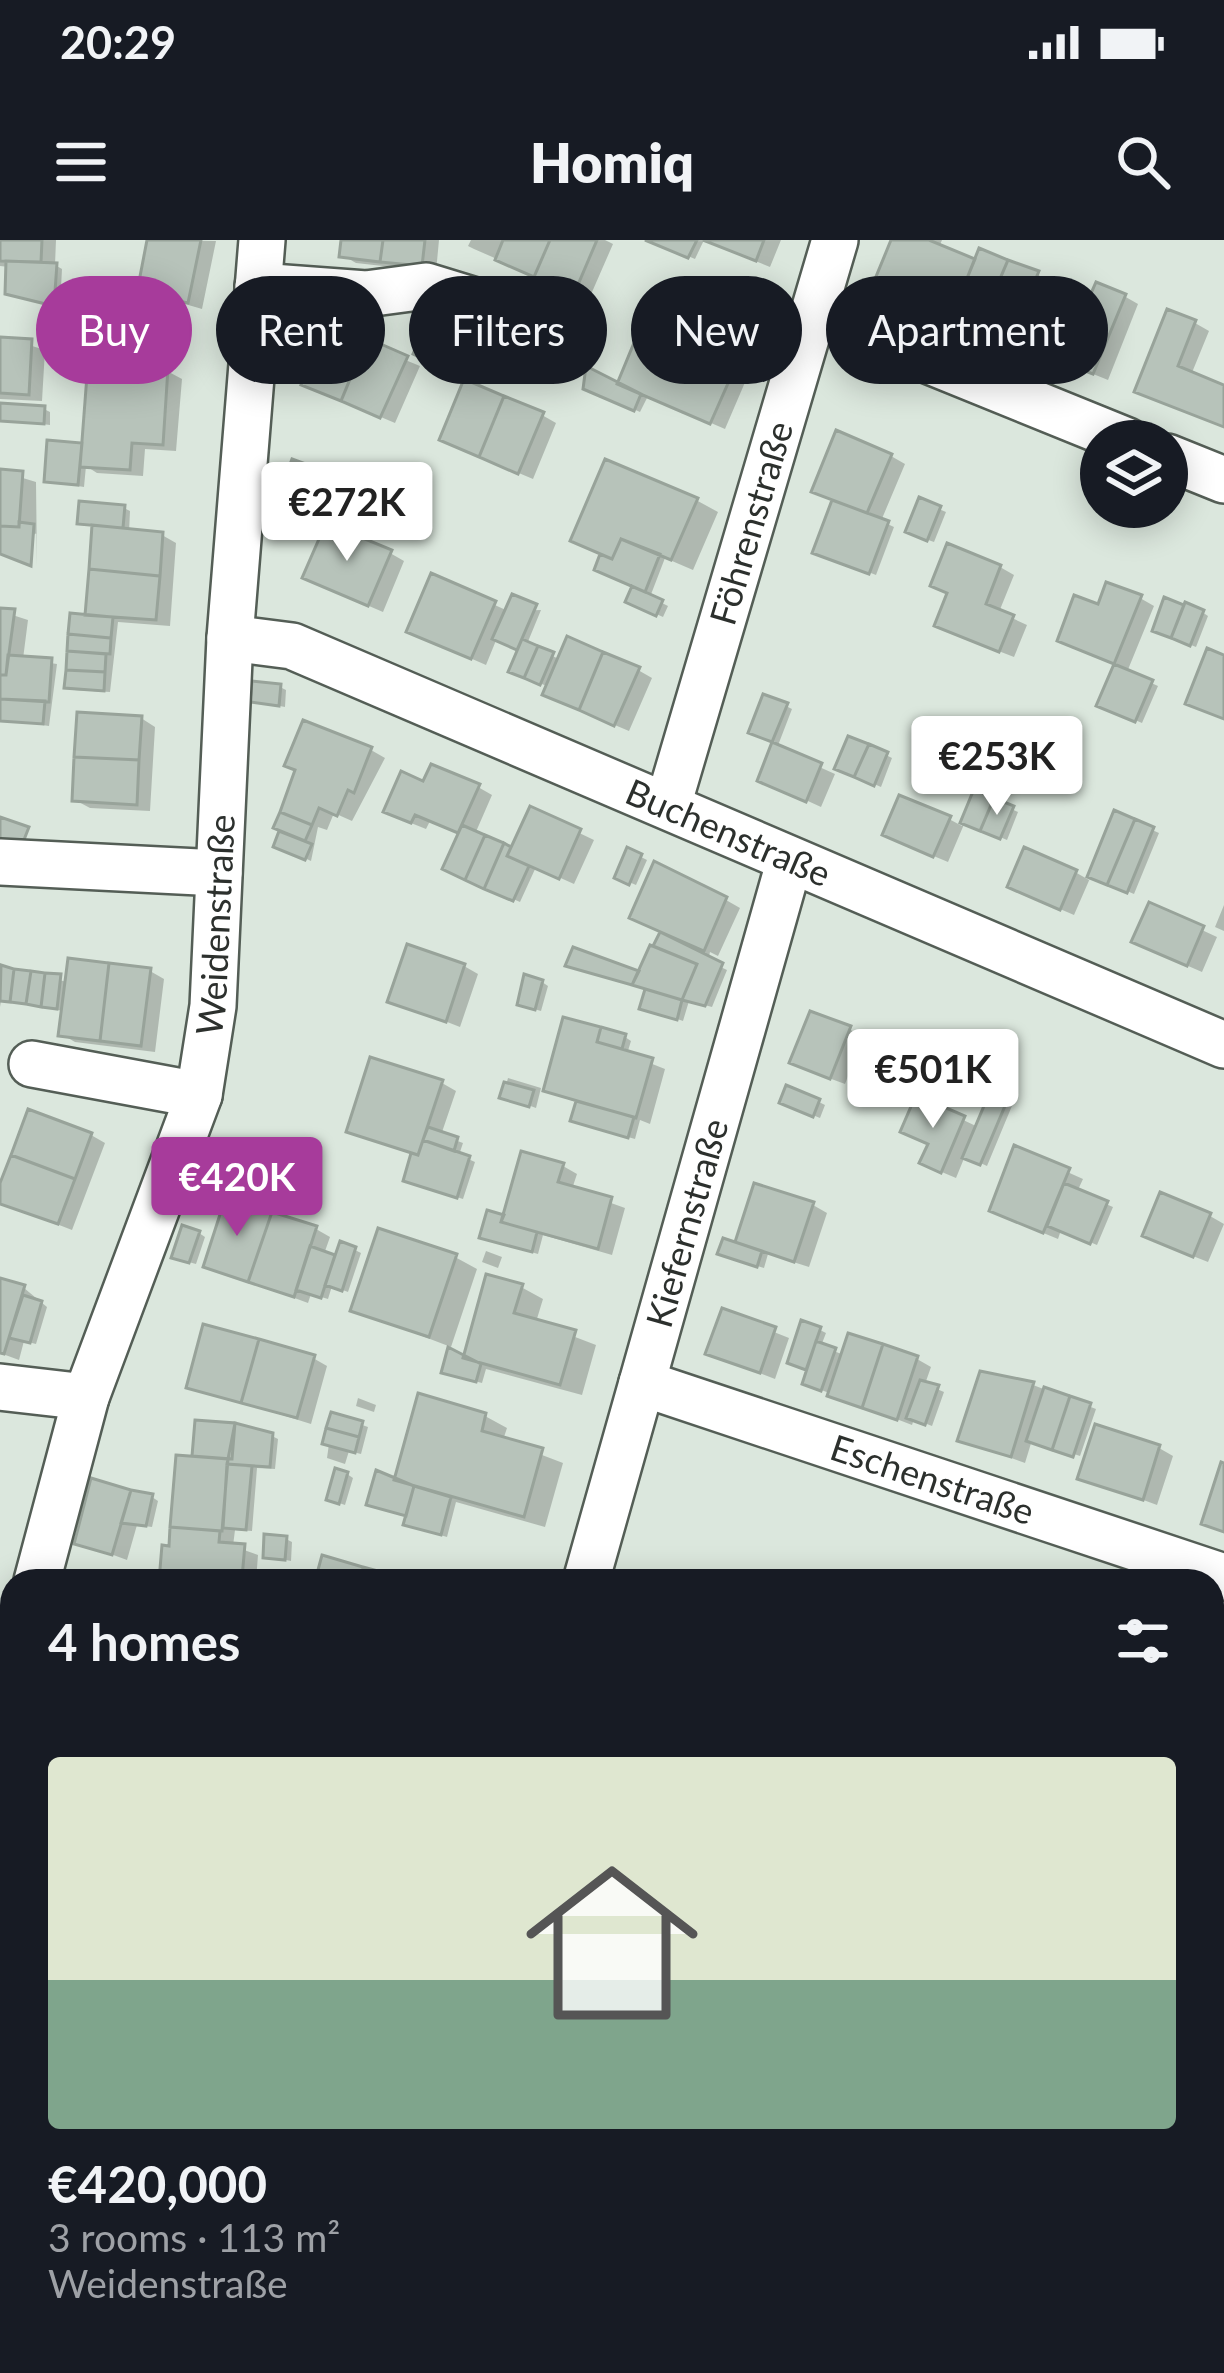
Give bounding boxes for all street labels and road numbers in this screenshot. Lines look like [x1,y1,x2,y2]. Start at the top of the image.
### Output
street label: Föhrenstraße [700,416,801,630]
street label: Buchenstraße [619,769,838,895]
street label: Weidenstraße [186,813,243,1039]
street label: Kiefernstraße [636,1113,737,1332]
street label: Eschenstraße [825,1424,1040,1533]

